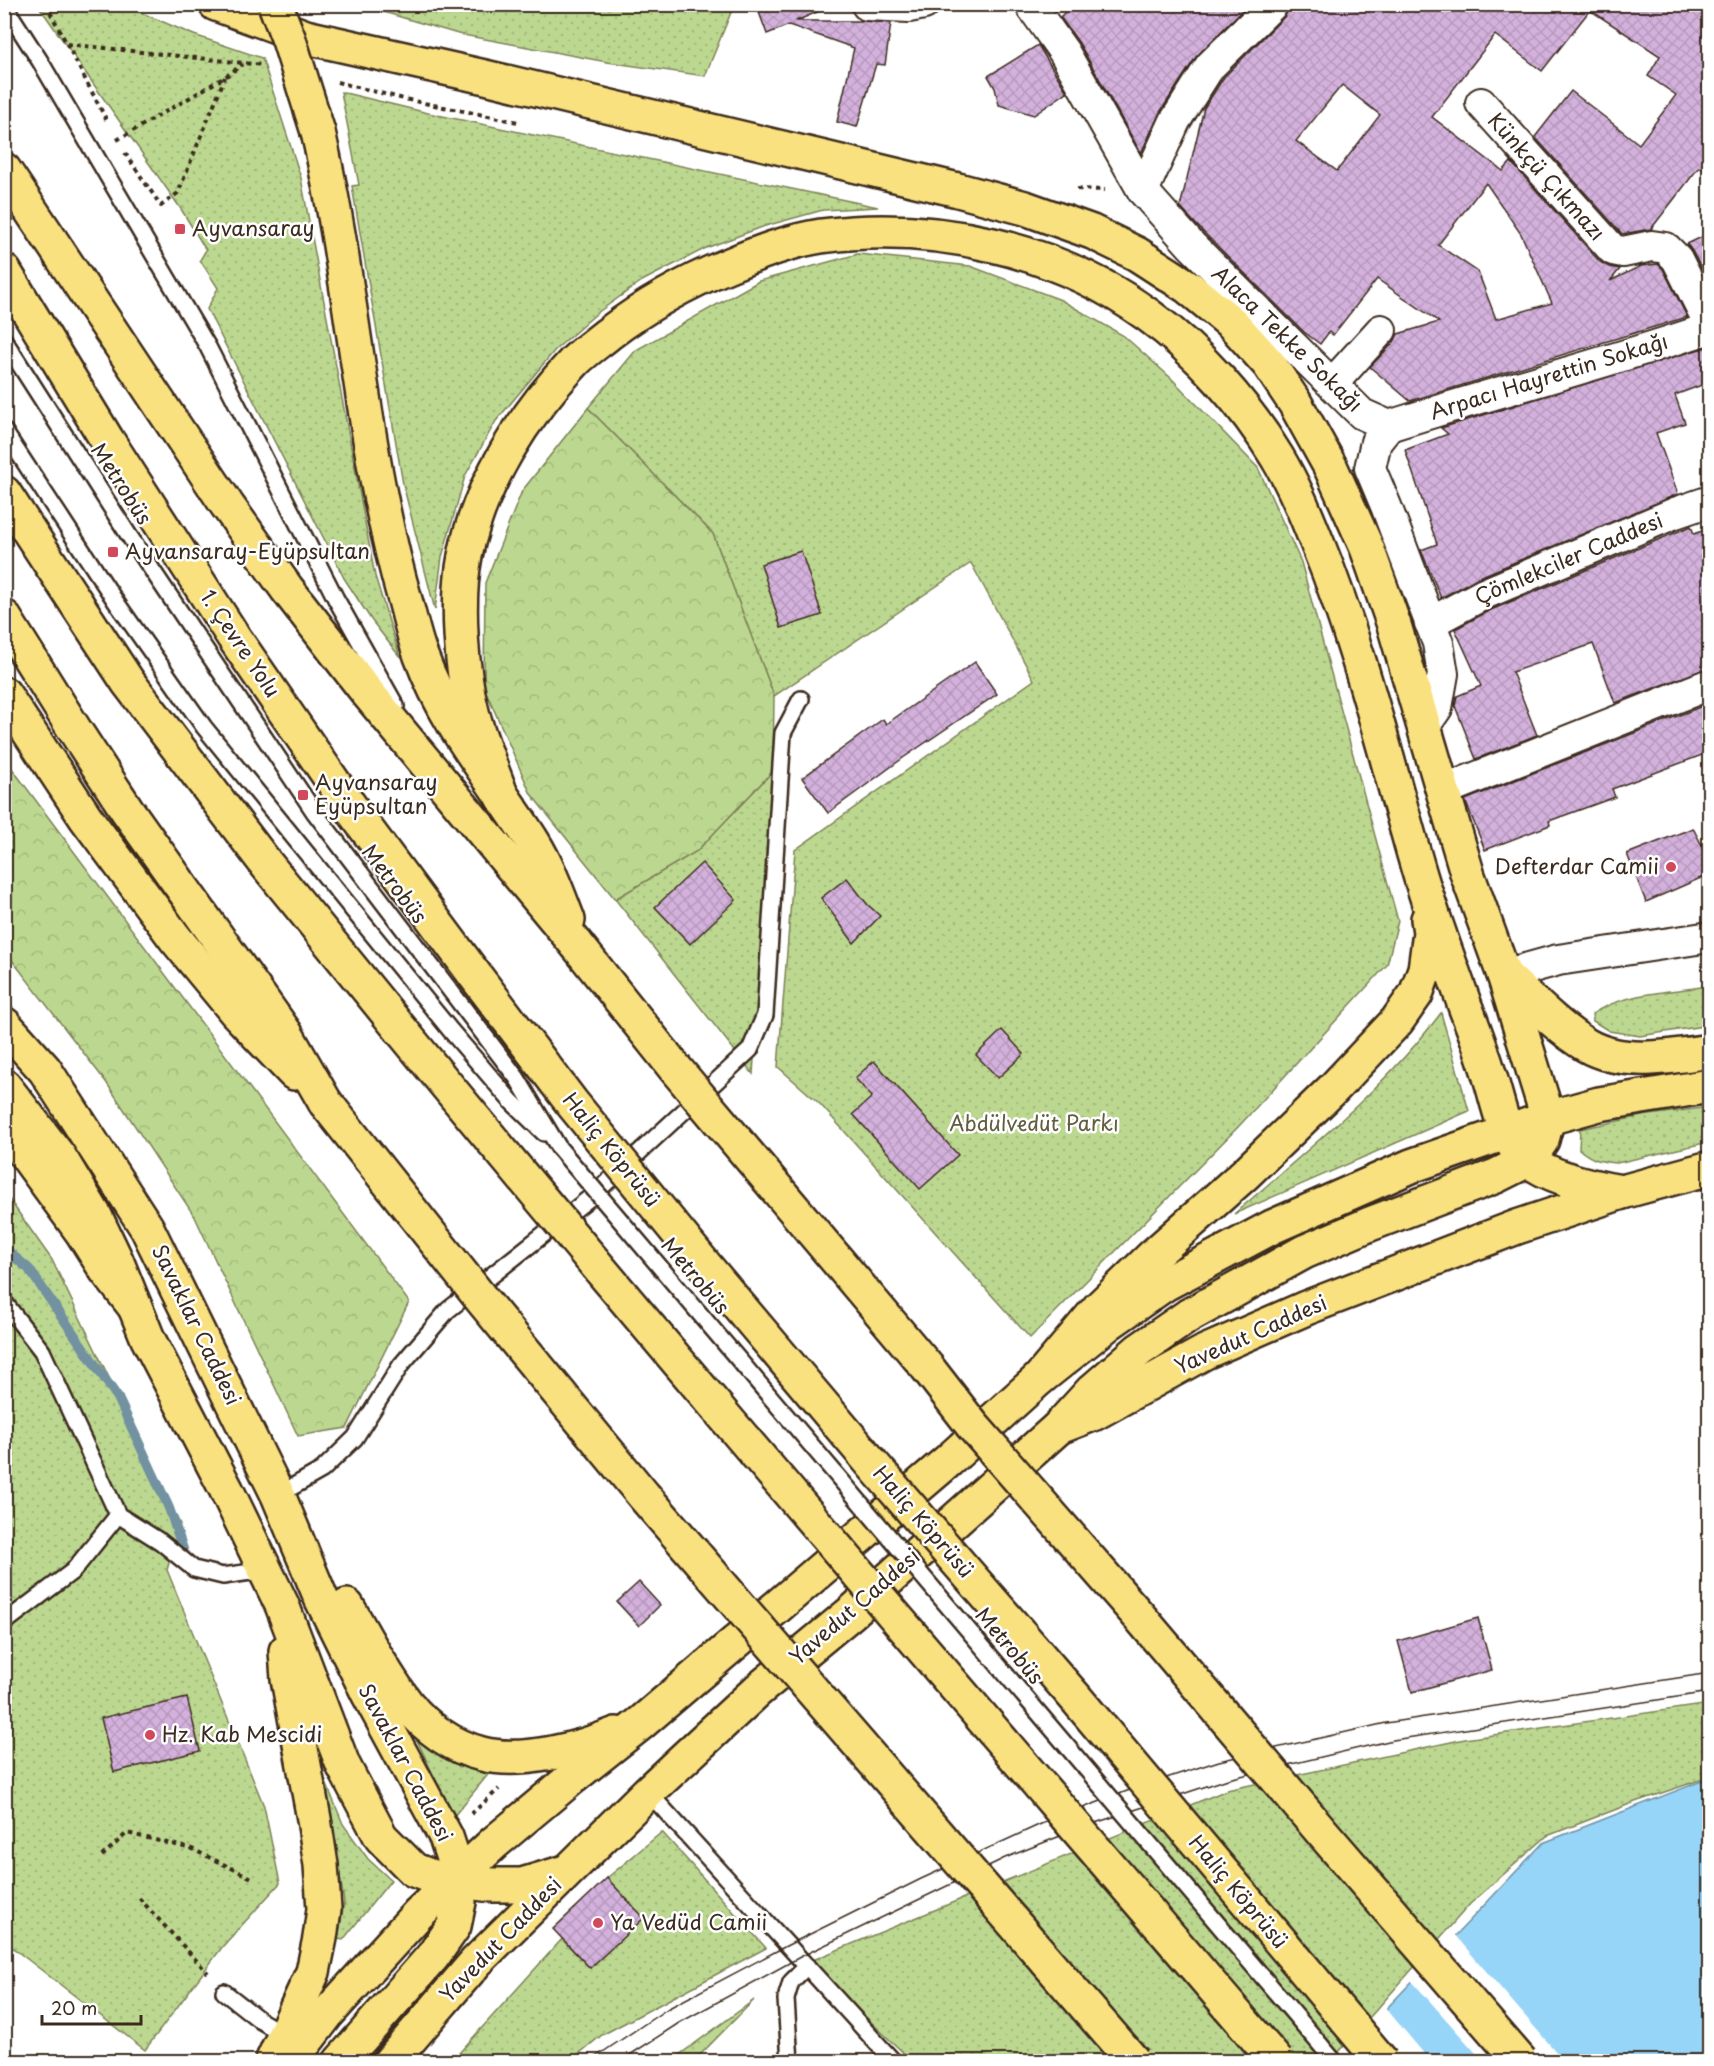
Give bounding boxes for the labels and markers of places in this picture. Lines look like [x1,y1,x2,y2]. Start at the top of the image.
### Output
place label: Ayvansaray [192,211,315,243]
marker: Ayvansaray [173,222,187,236]
place label: Ayvansaray-Eyüpsultan [125,534,370,566]
marker: Ayvansaray-Eyüpsultan [106,545,120,559]
place label: Ayvansaray Eyüpsultan [315,765,438,821]
marker: Ayvansaray Eyüpsultan [296,788,310,802]
place label: Defterdar Camii [1495,849,1659,881]
marker: Defterdar Camii [1664,860,1678,874]
place label: Hz. Kab Mescidi [162,1717,322,1749]
marker: Hz. Kab Mescidi [143,1728,157,1742]
place label: Ya Vedüd Camii [610,1905,767,1937]
marker: Ya Vedüd Camii [591,1916,605,1930]

